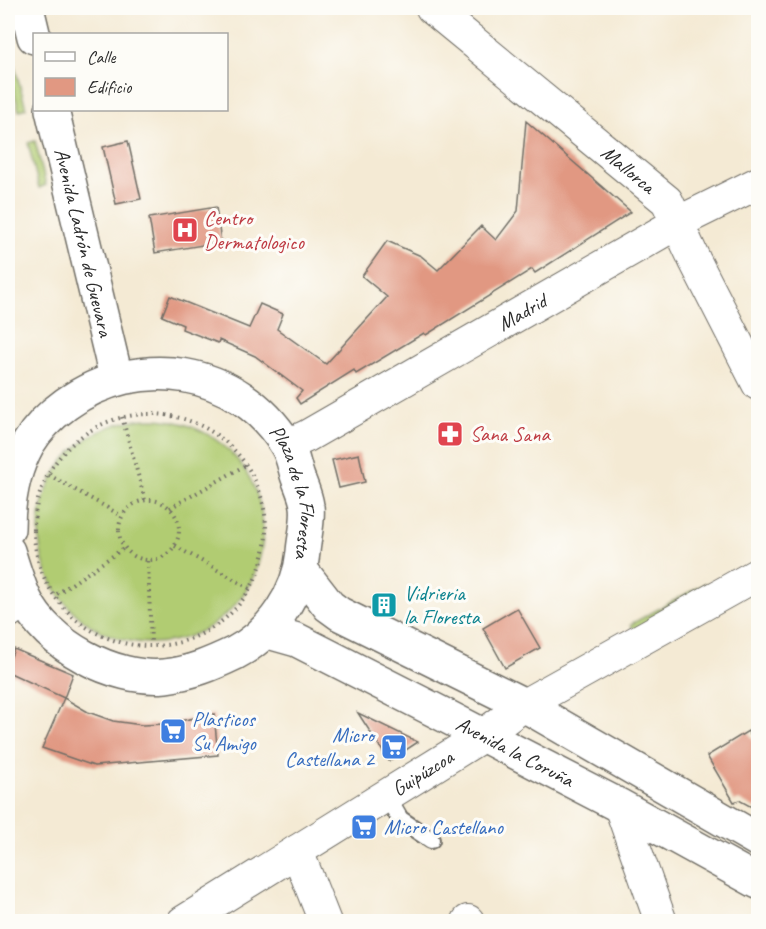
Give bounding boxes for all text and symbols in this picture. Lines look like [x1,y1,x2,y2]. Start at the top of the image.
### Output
legend [33,33,228,111]
text: Calle [87,46,116,68]
text: Edificio [87,76,133,98]
street label: Mallorca [596,139,663,201]
street label: Avenida Ladrón de Guevara [49,146,119,341]
place label: Centro Dermatologico [204,205,306,255]
hospital icon: Centro Dermatologico [170,215,200,245]
street label: Madrid [493,287,554,337]
street label: Plaza de la Floresta [264,419,321,562]
pharmacy icon: Sana Sana [435,419,465,449]
place label: Sana Sana [470,421,551,447]
place label: Vidrieria la Floresta [404,580,482,630]
building icon: Vidrieria la Floresta [369,590,399,620]
place label: Plasticos Su Amigo [192,706,257,756]
street label: Avenida la Coruña [452,711,580,794]
supermarket icon: Plasticos Su Amigo [158,716,188,746]
place label: Micro Castellana 2 [285,722,377,772]
supermarket icon: Micro Castellana 2 [379,732,409,762]
street label: Guipúzcoa [387,743,459,802]
supermarket icon: Micro Castellano [349,812,379,842]
place label: Micro Castellano [384,814,504,840]

